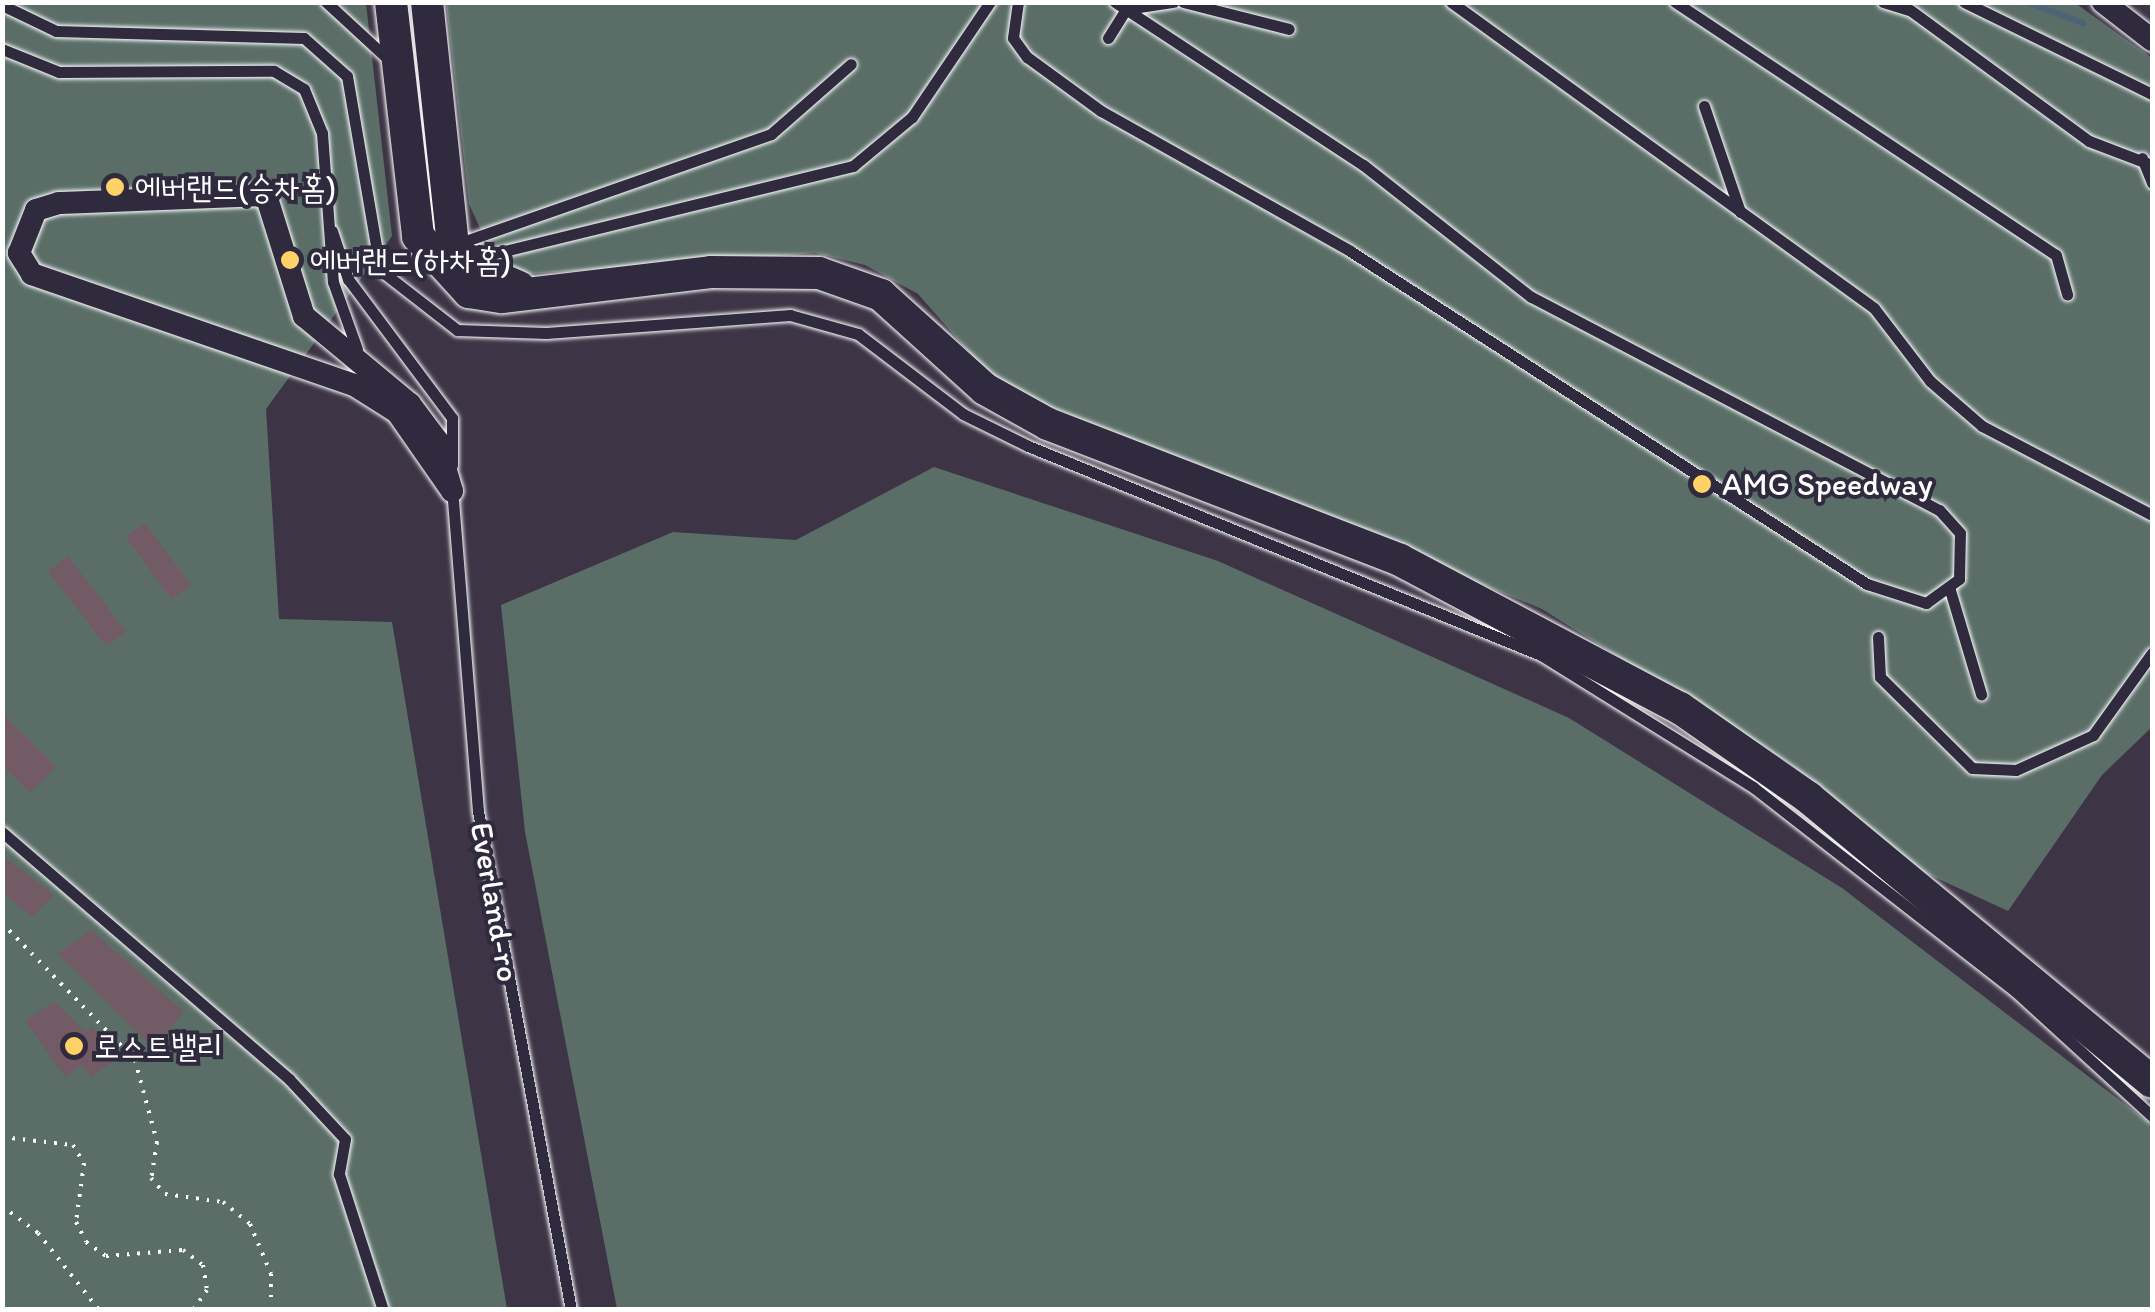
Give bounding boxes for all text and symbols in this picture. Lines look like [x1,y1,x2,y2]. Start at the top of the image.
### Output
place label: 에버랜드(승차홈) [135,168,336,206]
marker: 에버랜드(승차홈) [104,176,126,198]
place label: 에버랜드(하차홈) [310,241,511,279]
marker: 에버랜드(하차홈) [279,249,301,271]
place label: AMG Speedway [1722,465,1933,503]
marker: AMG Speedway [1691,473,1713,495]
street label: Everland-ro [462,819,528,985]
place label: 로스트밸리 [94,1027,223,1065]
marker: 로스트밸리 [63,1035,85,1057]

